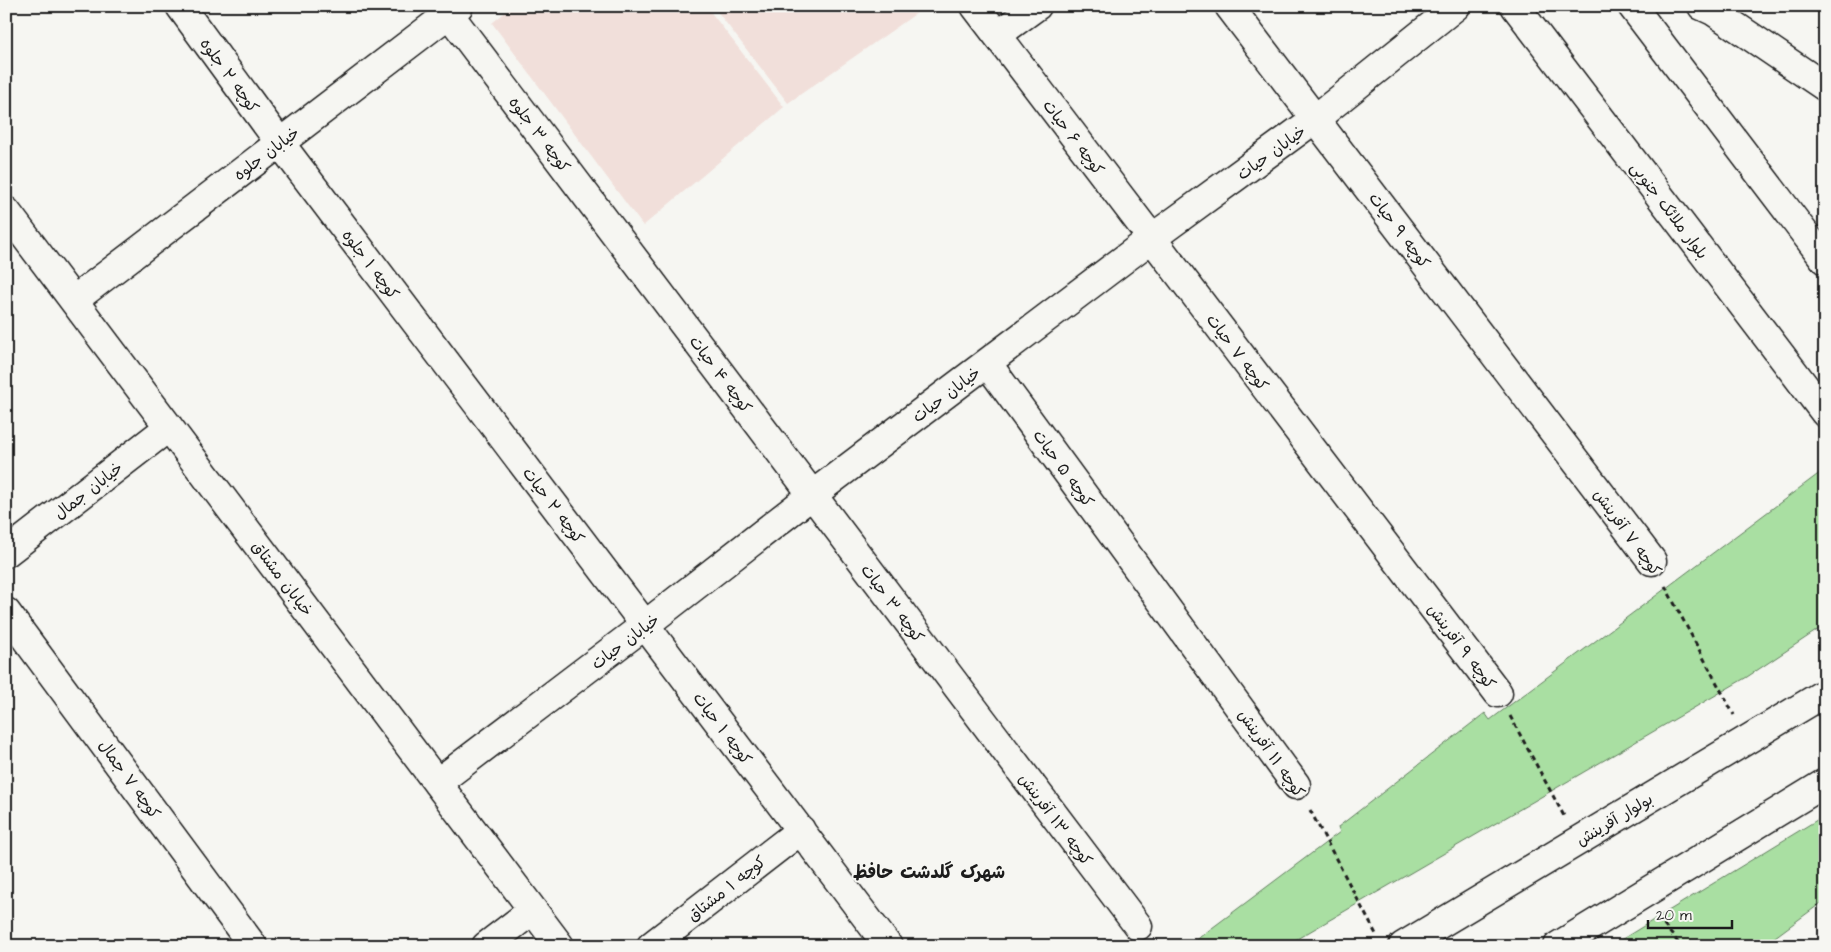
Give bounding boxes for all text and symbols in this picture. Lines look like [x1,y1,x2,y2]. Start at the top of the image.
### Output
street label: کوچه ۲ جلوه [195,34,264,118]
street label: کوچه ۳ جلوه [503,92,575,177]
street label: کوچه ۶ حیات [1038,95,1109,180]
street label: خیابان حیات [1233,120,1310,185]
street label: خیابان جلوه [229,122,304,186]
street label: بلوار ملائک جنوبی [1625,157,1713,264]
street label: کوچه ۹ حیات [1363,188,1435,273]
street label: کوچه ۱ جلوه [337,225,404,304]
street label: کوچه ۷ حیات [1201,310,1273,396]
street label: کوچه ۴ حیات [684,331,757,418]
street label: خیابان حیات [908,362,985,428]
street label: کوچه ۵ حیات [1028,425,1099,512]
street label: خیابان جمال [50,457,128,525]
street label: کوچه ۲ حیات [517,463,589,548]
street label: کوچه ۷ آفرینش [1588,485,1666,581]
street label: خیابان مشتاق [247,536,318,621]
street label: کوچه ۳ حیات [856,560,929,647]
street label: کوچه ۹ آفرینش [1422,599,1501,694]
street label: خیابان حیات [587,609,664,675]
street label: کوچه ۱ حیات [688,688,757,769]
street label: کوچه ۱۱ آفرینش [1233,705,1310,802]
street label: کوچه ۷ جمال [93,736,165,824]
street label: کوچه ۱۳ آفرینش [1013,769,1097,870]
street label: بولوار آفرینش [1572,788,1657,851]
street label: کوچه ۱ مشتاق [683,851,771,927]
district label: شهرک گلدشت حافظ [853,860,1005,885]
scale bar [1648,897,1732,929]
text: 20 m [1656,905,1692,926]

